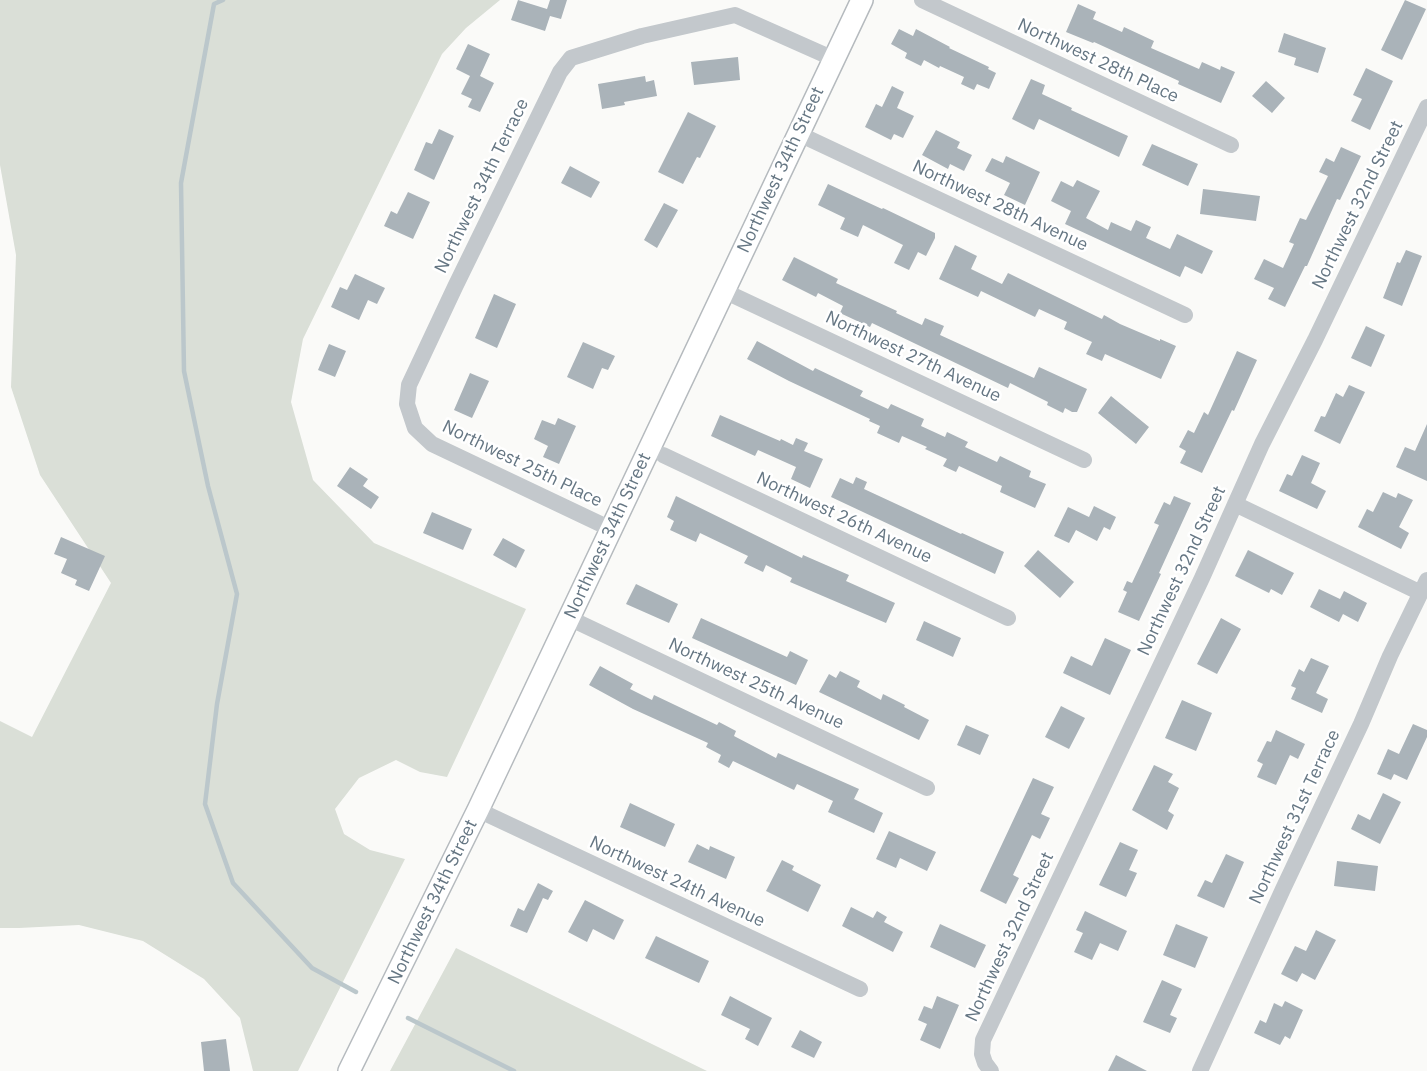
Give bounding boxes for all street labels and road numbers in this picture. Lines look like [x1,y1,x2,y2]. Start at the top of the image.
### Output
street label: Northwest 28th Place [1014,14,1182,108]
street label: Northwest 34th Street [733,84,829,256]
street label: Northwest 34th Terrace [430,95,534,277]
street label: Northwest 32nd Street [1308,117,1408,293]
street label: Northwest 28th Avenue [909,156,1091,256]
street label: Northwest 27th Avenue [822,307,1004,407]
street label: Northwest 25th Place [438,416,606,512]
street label: Northwest 34th Street [560,450,656,622]
street label: Northwest 26th Avenue [753,468,935,568]
street label: Northwest 32nd Street [1133,483,1231,659]
street label: Northwest 25th Avenue [665,634,847,734]
street label: Northwest 31st Terrace [1245,726,1345,908]
street label: Northwest 34th Street [384,816,482,988]
street label: Northwest 24th Avenue [586,832,768,932]
street label: Northwest 32nd Street [961,849,1059,1025]

